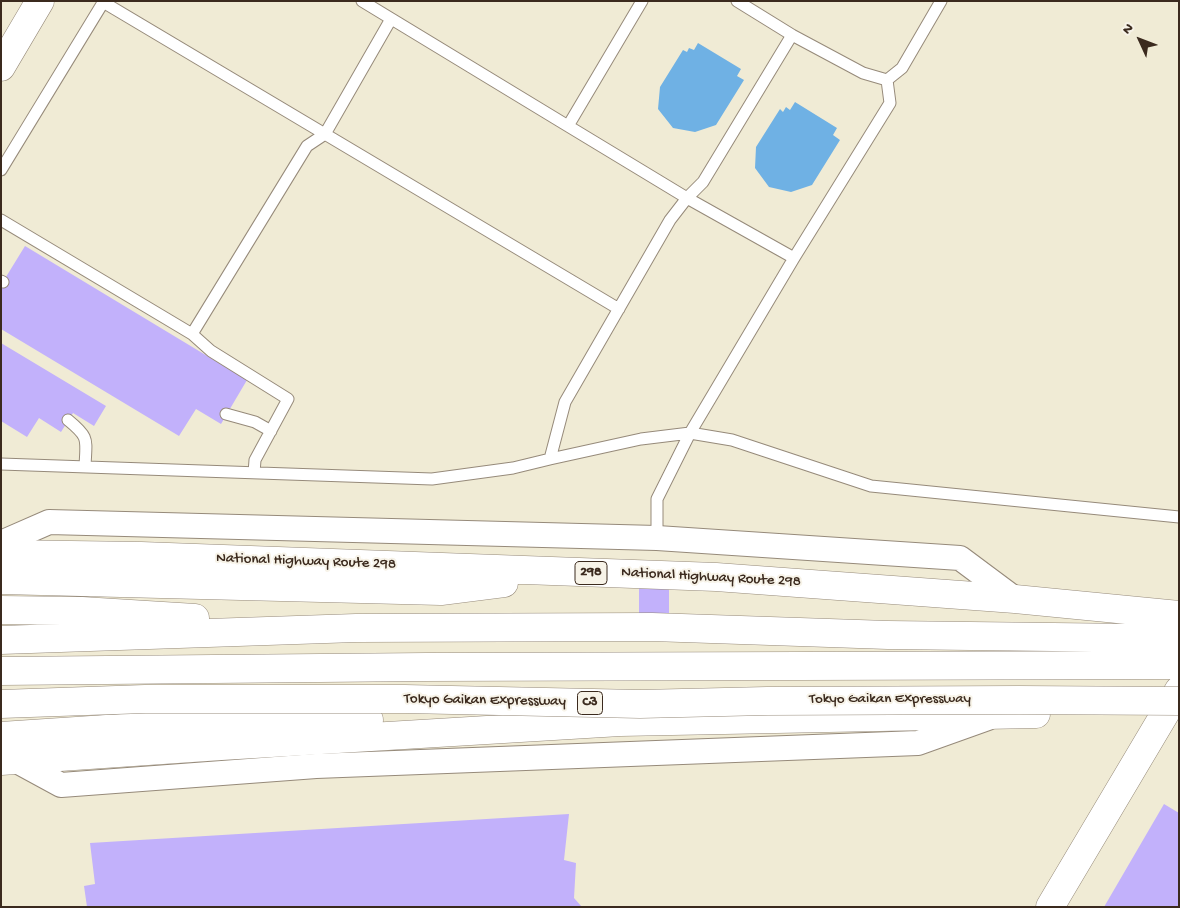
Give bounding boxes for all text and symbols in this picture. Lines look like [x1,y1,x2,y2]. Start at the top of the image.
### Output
north arrow [1115,15,1165,65]
text: N [1119,20,1138,39]
street label: National Highway Route 298 [216,550,396,574]
road number: 298 [575,562,607,584]
street label: National Highway Route 298 [621,564,801,592]
street label: Tokyo Gaikan Expressway [404,691,566,711]
road number: C3 [578,691,602,714]
street label: Tokyo Gaikan Expressway [809,691,971,709]

